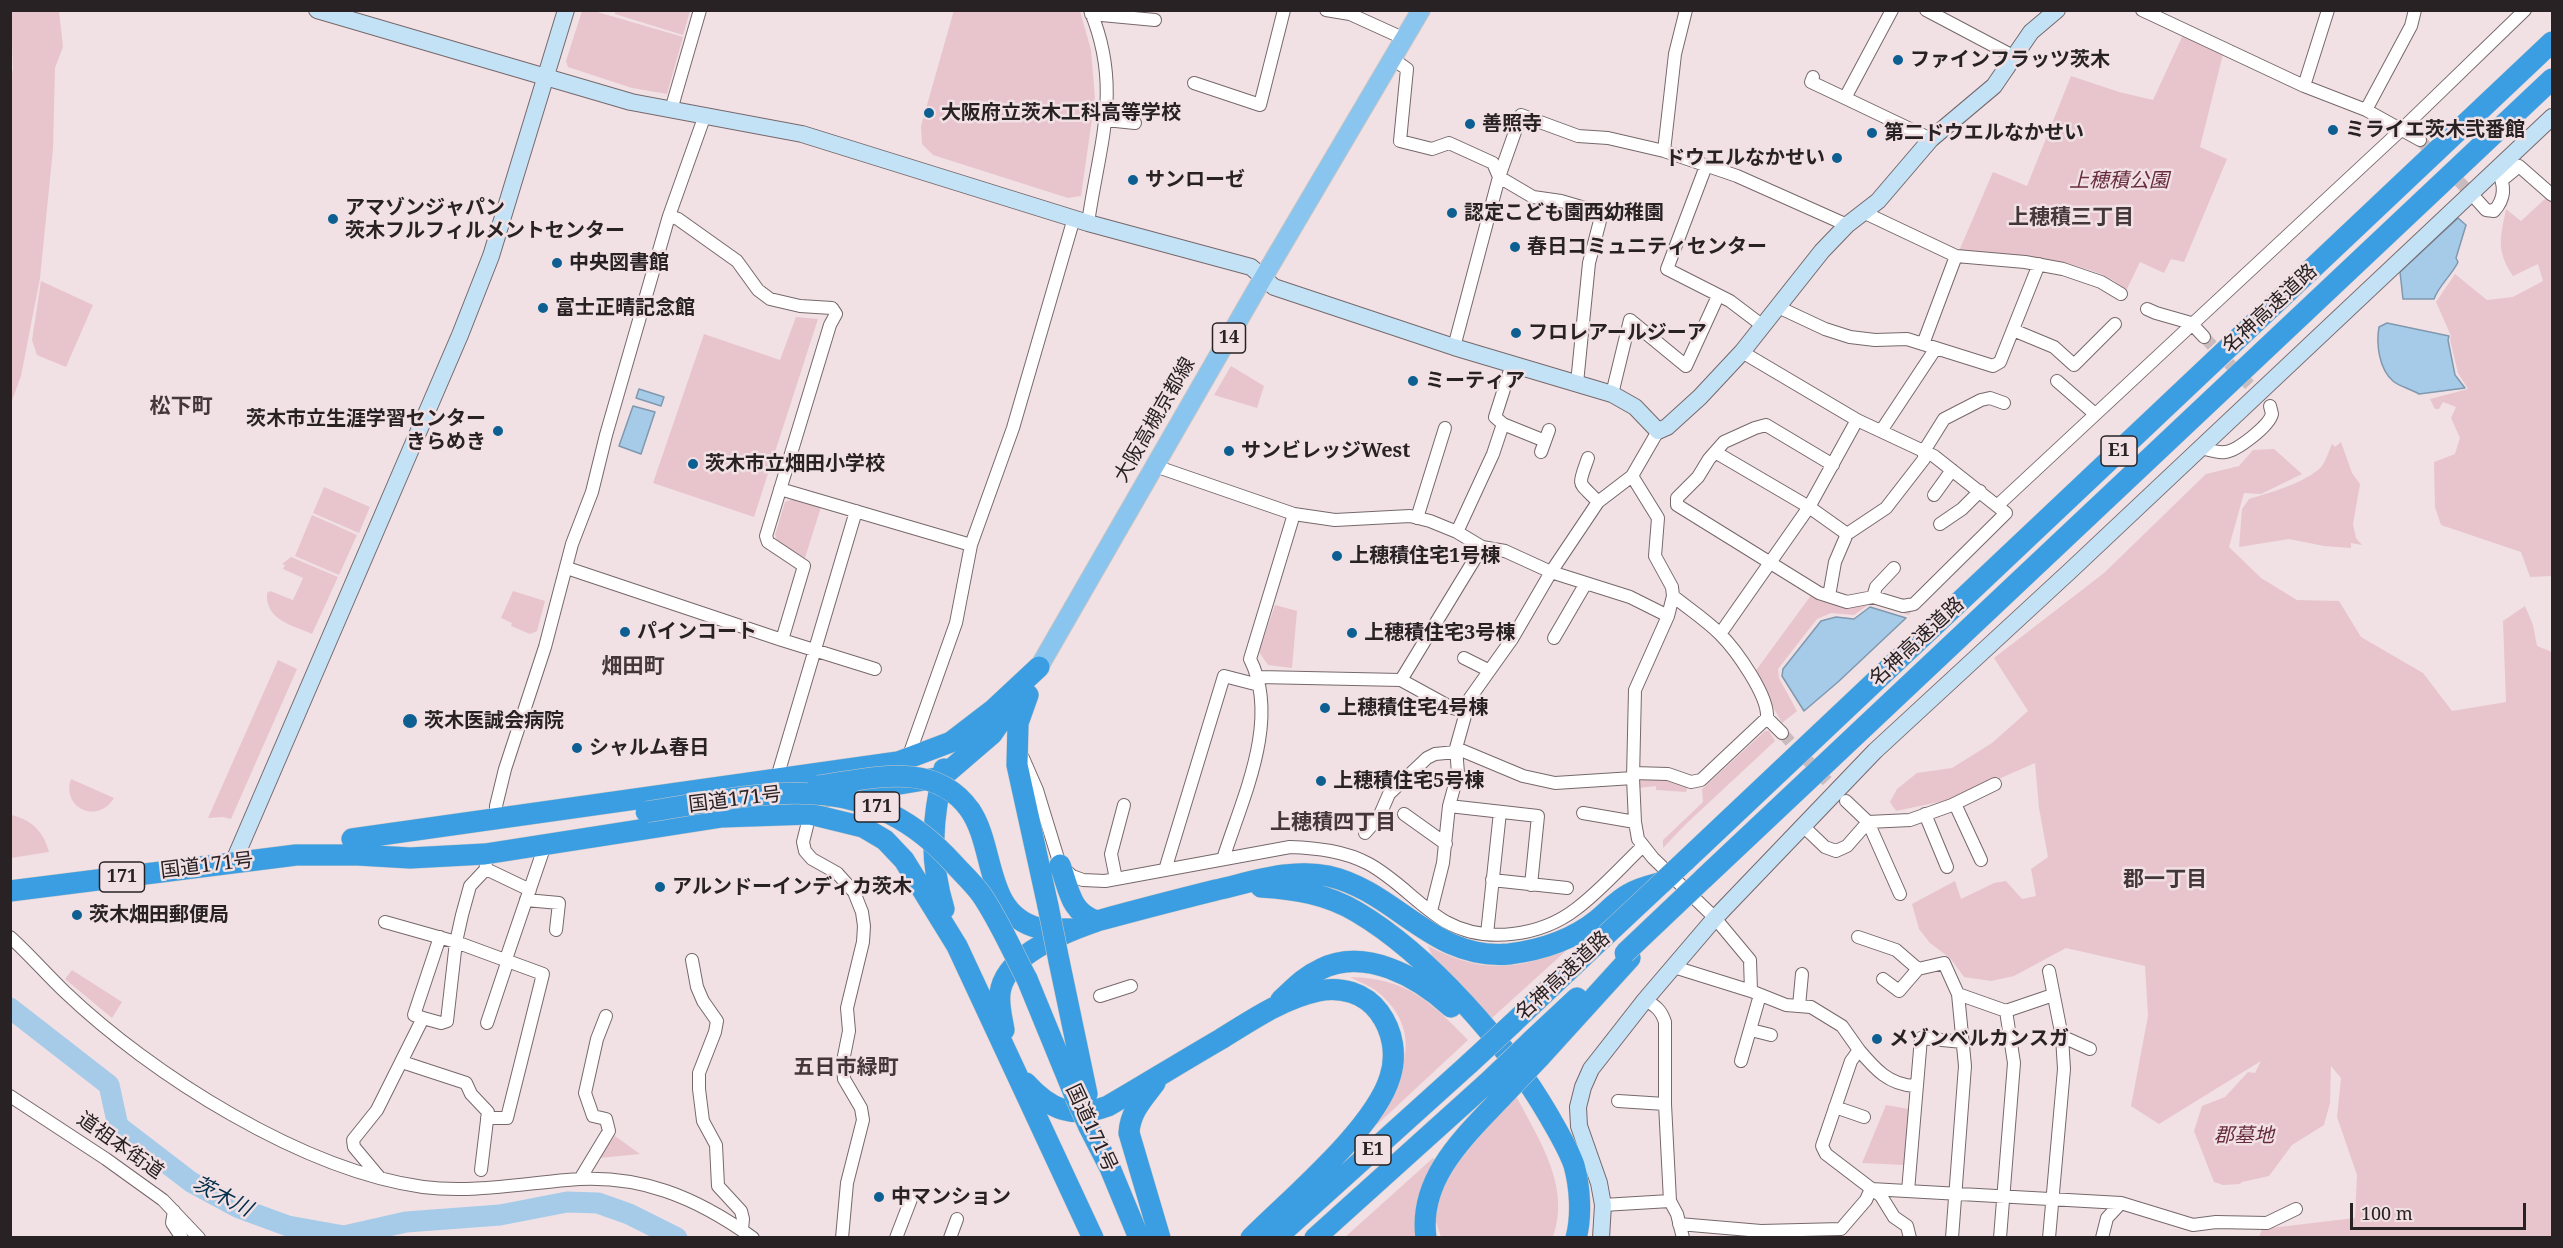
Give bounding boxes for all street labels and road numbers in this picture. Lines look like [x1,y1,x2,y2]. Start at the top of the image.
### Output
street label: 名神高速道路 [2218,259,2322,359]
road number: 14 [1212,323,1246,353]
street label: 大阪高槻京都線 [1110,353,1200,487]
road number: E1 [2101,436,2137,466]
street label: 名神高速道路 [1865,592,1969,692]
street label: 国道171号 [687,782,783,818]
road number: 171 [854,792,900,822]
street label: 国道171号 [159,848,255,884]
road number: 171 [100,862,144,892]
street label: 名神高速道路 [1511,926,1615,1026]
street label: 国道171号 [1060,1081,1122,1175]
street label: 道祖本街道 [72,1107,168,1185]
road number: E1 [1355,1135,1391,1165]

